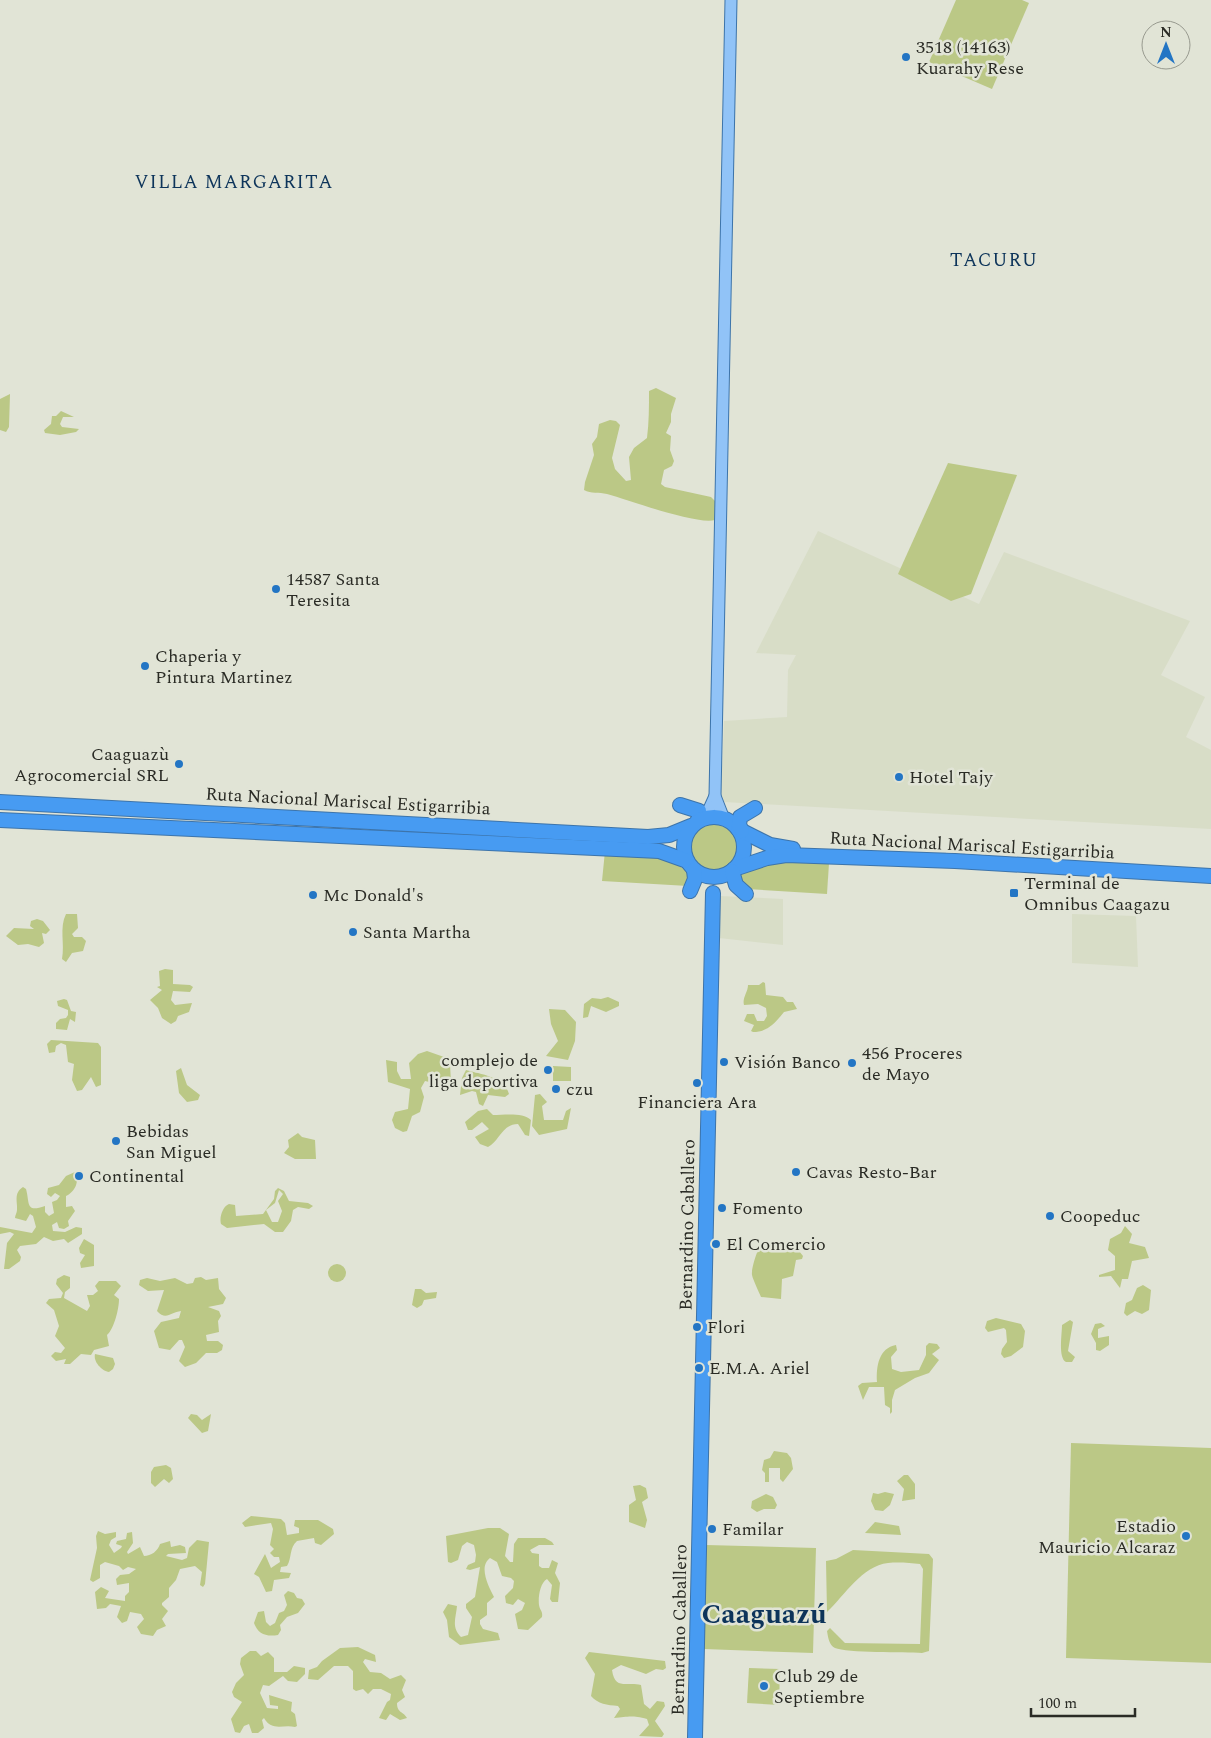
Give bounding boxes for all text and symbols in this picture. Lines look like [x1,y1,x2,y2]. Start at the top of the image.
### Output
north arrow [1141,20,1191,70]
text: N [1160,22,1172,43]
place label: 3518 (14163) Kuarahy Rese [916,34,1024,82]
marker: 3518 (14163) Kuarahy Rese [900,51,912,63]
district label: VILLA MARGARITA [135,168,333,197]
district label: TACURU [950,246,1038,275]
place label: 14587 Santa Teresita [286,566,380,614]
marker: 14587 Santa Teresita [270,583,282,595]
place label: Chaperia y Pintura Martinez [155,643,293,691]
marker: Chaperia y Pintura Martinez [139,660,151,672]
place label: Caaguazù Agrocomercial SRL [14,741,169,789]
marker: Caaguazù Agrocomercial SRL [173,758,185,770]
place label: Hotel Tajy [909,764,994,791]
marker: Hotel Tajy [893,771,905,783]
street label: Ruta Nacional Mariscal Estigarribia [205,781,491,822]
street label: Ruta Nacional Mariscal Estigarribia [829,825,1115,866]
place label: Terminal de Omnibus Caagazu [1024,870,1170,918]
place label: Mc Donald's [323,882,424,909]
marker: Terminal de Omnibus Caagazu [1008,887,1020,899]
marker: Mc Donald's [307,889,319,901]
place label: Santa Martha [363,919,471,946]
marker: Santa Martha [347,926,359,938]
place label: 456 Proceres de Mayo [862,1040,963,1088]
place label: complejo de liga deportiva [429,1047,538,1095]
place label: Visión Banco [734,1049,841,1076]
marker: Visión Banco [718,1056,730,1068]
marker: 456 Proceres de Mayo [846,1057,858,1069]
marker: complejo de liga deportiva [542,1064,554,1076]
place label: czu [566,1076,593,1103]
marker: Financiera Ara [691,1077,703,1089]
marker: czu [550,1083,562,1095]
place label: Financiera Ara [637,1089,757,1116]
place label: Bebidas San Miguel [126,1118,217,1166]
marker: Bebidas San Miguel [110,1135,122,1147]
street label: Bernardino Caballero [673,1139,702,1311]
place label: Cavas Resto-Bar [806,1159,937,1186]
place label: Continental [89,1163,184,1190]
marker: Cavas Resto-Bar [790,1166,802,1178]
marker: Continental [73,1170,85,1182]
place label: Fomento [732,1195,803,1222]
marker: Fomento [716,1202,728,1214]
place label: Coopeduc [1060,1203,1140,1230]
marker: Coopeduc [1044,1210,1056,1222]
place label: El Comercio [726,1231,826,1258]
marker: El Comercio [710,1238,722,1250]
place label: Flori [707,1314,745,1341]
marker: Flori [691,1321,703,1333]
place label: E.M.A. Ariel [709,1355,810,1382]
marker: E.M.A. Ariel [693,1362,705,1374]
place label: Estadio Mauricio Alcaraz [1038,1513,1176,1561]
place label: Familar [722,1516,784,1543]
marker: Familar [706,1523,718,1535]
marker: Estadio Mauricio Alcaraz [1180,1530,1192,1542]
street label: Bernardino Caballero [665,1544,694,1716]
district label: Caaguazú [701,1593,827,1636]
place label: Club 29 de Septiembre [774,1663,865,1711]
marker: Club 29 de Septiembre [758,1680,770,1692]
scale bar [1031,1686,1135,1718]
text: 100 m [1038,1692,1077,1715]

